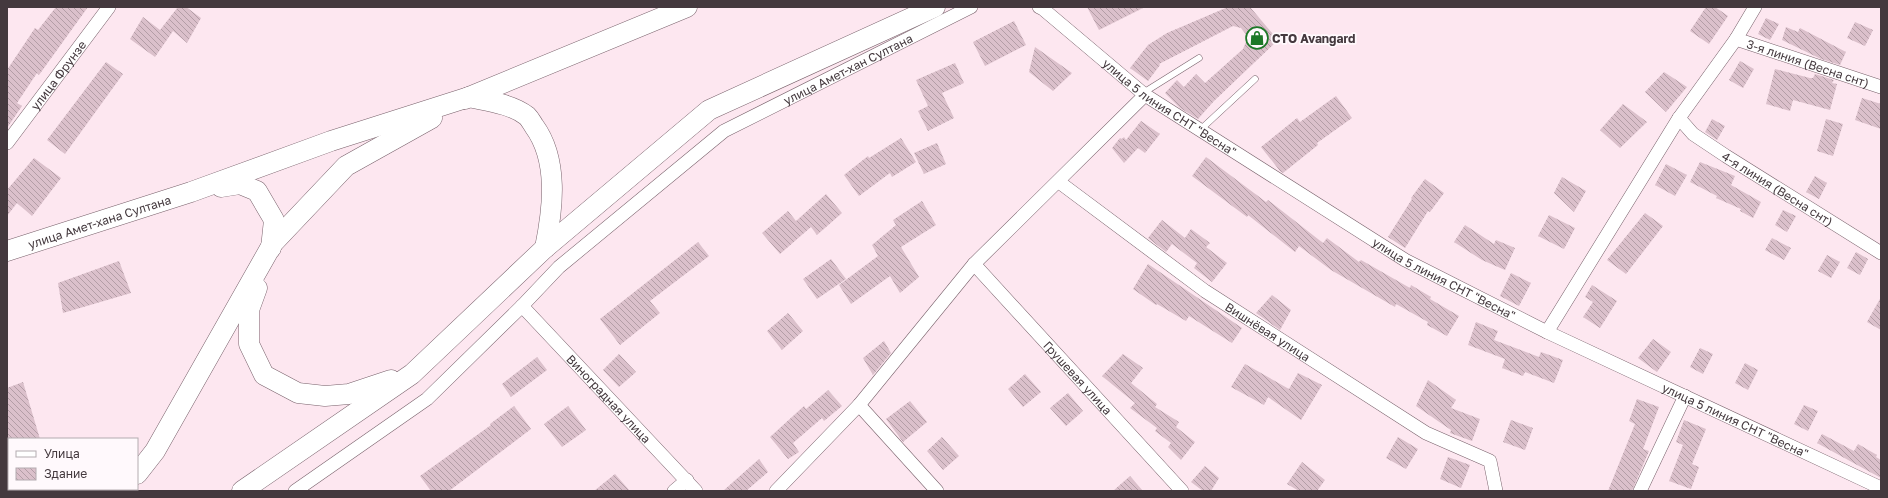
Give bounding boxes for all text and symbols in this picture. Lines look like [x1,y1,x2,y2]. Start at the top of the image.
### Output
shop icon: СТО Avangard [1244,25,1270,51]
street label: улица Амет-хан Султана [781,30,915,108]
place label: СТО Avangard [1272,31,1355,46]
street label: 3-я линия (Весна снт) [1745,36,1871,90]
street label: улица Фрунзе [27,37,89,113]
street label: улица 5 линия СНТ "Весна" [1100,55,1239,159]
street label: 4-я линия (Весна снт) [1719,148,1836,229]
street label: улица Амет-хана Султана [26,191,173,251]
street label: улица 5 линия СНТ "Весна" [1370,234,1518,322]
street label: Вишнёвая улица [1223,299,1313,364]
street label: Грушевая улица [1041,338,1116,417]
street label: Виноградная улица [564,351,654,446]
street label: улица 5 линия СНТ "Весна" [1660,379,1811,461]
legend [8,438,138,490]
text: Улица [44,446,80,461]
text: Здание [44,466,87,481]

